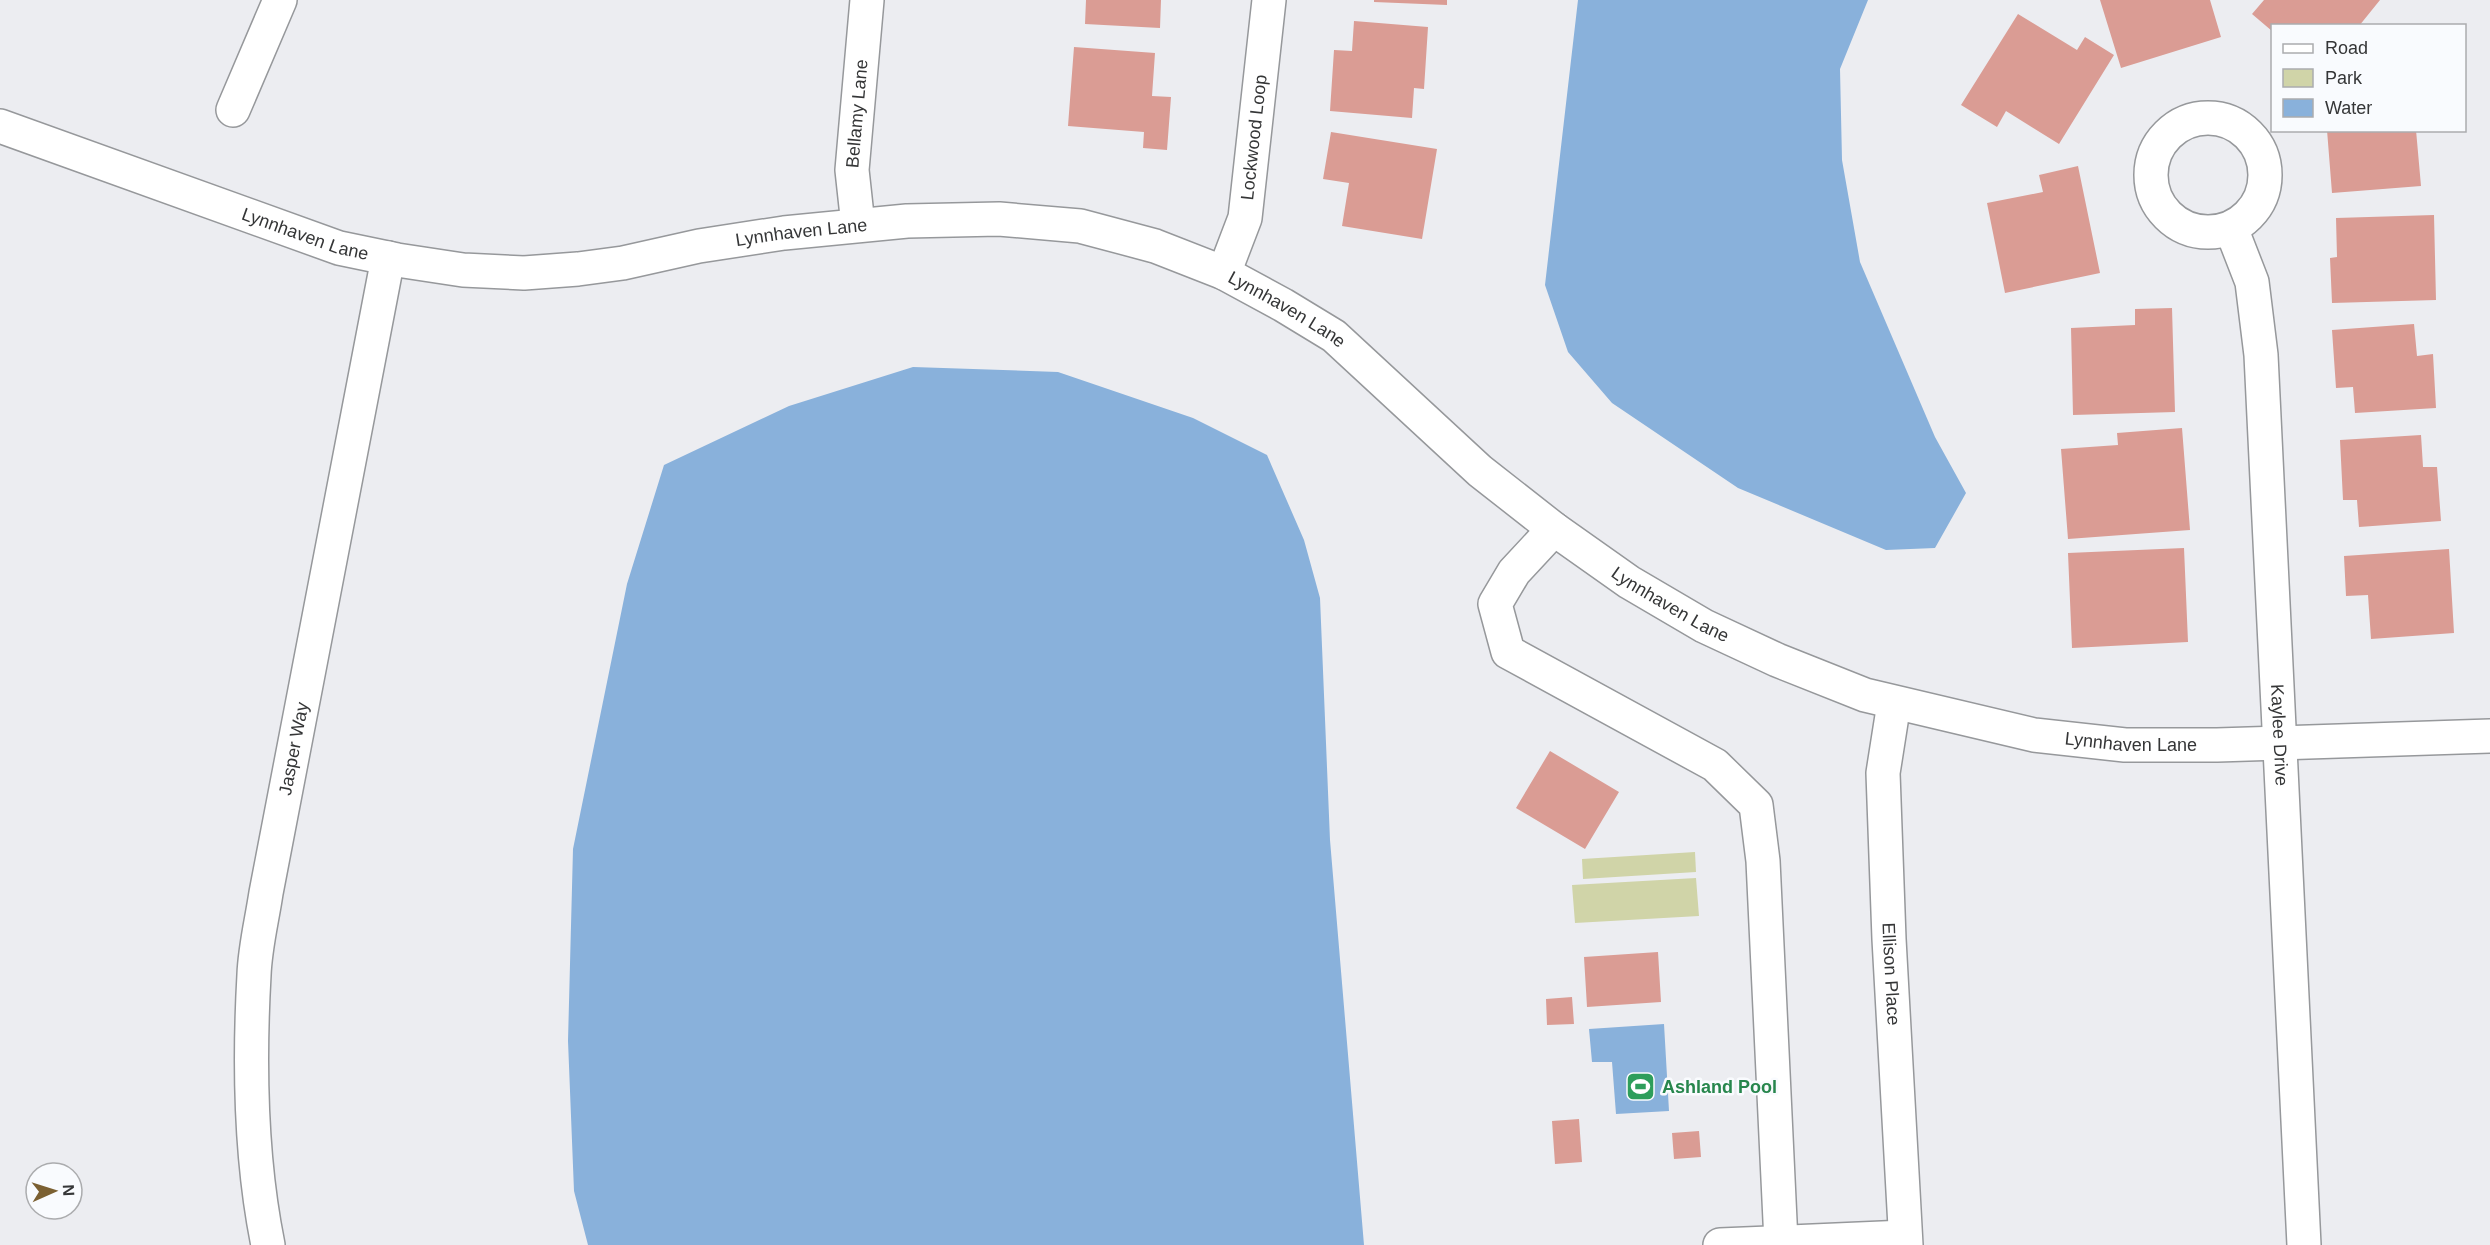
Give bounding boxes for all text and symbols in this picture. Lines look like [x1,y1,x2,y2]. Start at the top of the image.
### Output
legend [2271,24,2466,132]
text: Road [2325,38,2368,58]
street label: Bellamy Lane [842,58,872,169]
text: Park [2325,68,2363,88]
street label: Lockwood Loop [1237,74,1271,201]
text: Water [2325,98,2372,118]
street label: Lynnhaven Lane [239,204,370,264]
street label: Lynnhaven Lane [734,215,868,250]
street label: Lynnhaven Lane [1225,267,1350,352]
street label: Lynnhaven Lane [1608,563,1732,646]
street label: Kaylee Drive [2267,684,2292,787]
street label: Jasper Way [275,700,312,797]
street label: Lynnhaven Lane [2064,728,2197,755]
street label: Ellison Place [1878,922,1904,1026]
sports icon: Ashland Pool [1625,1071,1657,1103]
place label: Ashland Pool [1662,1077,1777,1097]
north arrow [24,1161,84,1221]
text: N [60,1184,77,1196]

